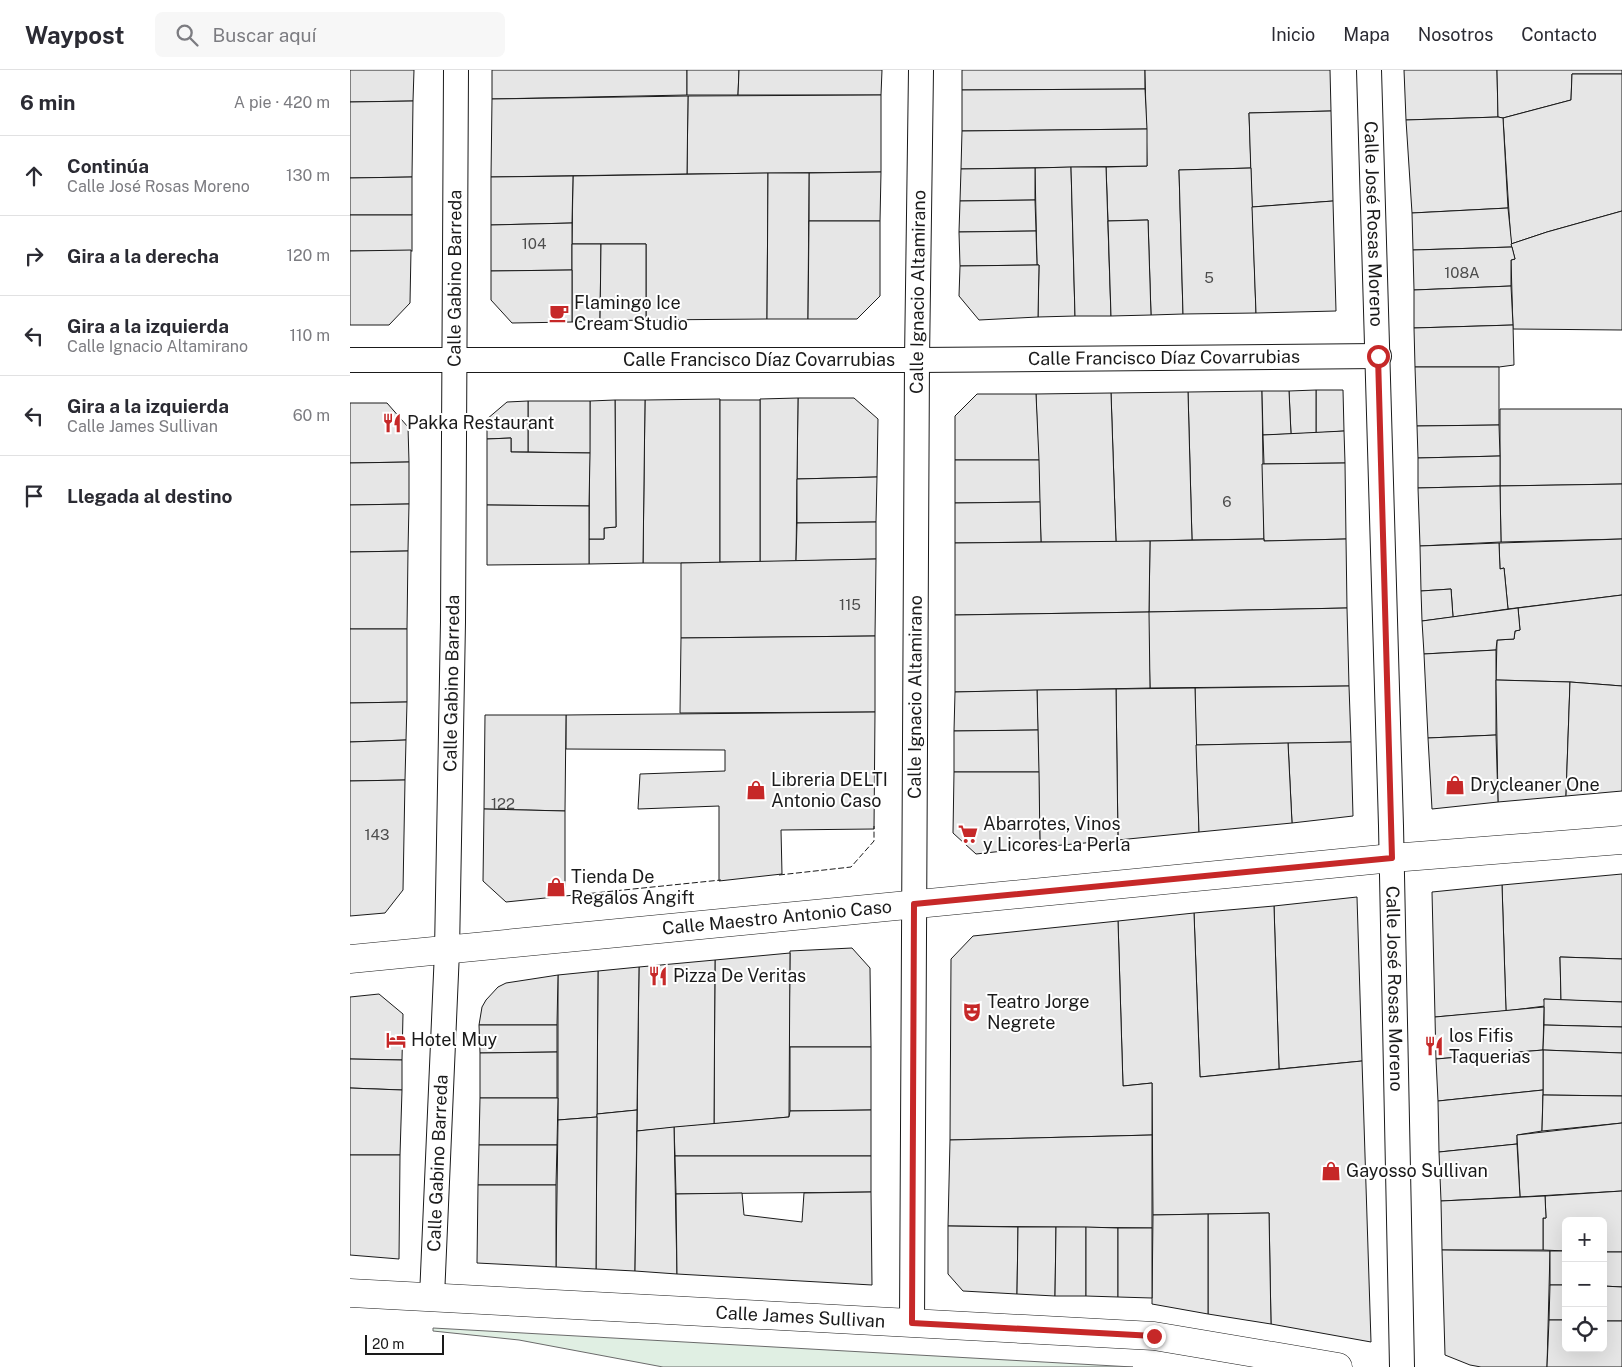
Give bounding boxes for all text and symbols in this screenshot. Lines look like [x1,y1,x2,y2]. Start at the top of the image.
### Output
search box [155,12,505,57]
text: Waypost [25,21,125,49]
icon: search [173,21,201,49]
text: Buscar aquí [213,24,316,46]
text: Inicio [1271,24,1315,45]
text: Mapa [1343,24,1390,45]
text: Nosotros [1418,24,1493,45]
text: Contacto [1521,24,1597,45]
text: 6 min [20,90,76,115]
text: A pie · 420 m [234,93,330,112]
street label: Calle José Rosas Moreno [1360,121,1387,327]
text: Continúa [67,155,149,177]
icon: ahead [20,162,48,190]
text: 130 m [286,166,330,185]
text: Calle José Rosas Moreno [67,177,250,196]
street label: Calle Gabino Barreda [443,190,465,367]
street label: Calle Ignacio Altamirano [906,190,929,394]
house number: 104 [522,235,546,252]
icon: right [20,242,48,270]
text: Gira a la derecha [67,245,219,267]
text: 120 m [286,246,330,265]
house number: 108A [1444,264,1480,281]
house number: 5 [1204,269,1214,286]
place label: Flamingo Ice Cream Studio [574,292,688,334]
cafe icon: Flamingo Ice Cream Studio [548,302,570,324]
text: Gira a la izquierda [67,315,229,337]
icon: left [20,322,48,350]
text: 110 m [289,326,330,345]
text: Calle Ignacio Altamirano [67,337,248,356]
route start [1367,345,1390,368]
street label: Calle Francisco Díaz Covarrubias [1028,346,1300,369]
street label: Calle Francisco Díaz Covarrubias [623,349,895,370]
text: Gira a la izquierda [67,395,229,417]
icon: left [20,402,48,430]
text: 60 m [293,406,330,425]
restaurant icon: Pakka Restaurant [381,412,403,434]
place label: Pakka Restaurant [407,412,555,433]
text: Calle James Sullivan [67,417,218,436]
icon: arrive [20,482,48,510]
text: Llegada al destino [67,485,232,507]
house number: 6 [1222,493,1232,510]
street label: Calle Gabino Barreda [439,595,463,772]
street label: Calle Ignacio Altamirano [904,595,926,799]
house number: 115 [839,596,861,613]
place label: Libreria DELTI Antonio Caso [771,769,888,811]
shop icon: Drycleaner One [1444,774,1466,796]
place label: Drycleaner One [1470,774,1600,795]
shop icon: Libreria DELTI Antonio Caso [745,779,767,801]
house number: 122 [491,795,515,812]
place label: Abarrotes, Vinos y Licores La Perla [983,813,1130,855]
supermarket icon: Abarrotes, Vinos y Licores La Perla [957,823,979,845]
house number: 143 [365,826,389,843]
place label: Tienda De Regalos Angift [571,866,695,908]
shop icon: Tienda De Regalos Angift [545,876,567,898]
street label: Calle José Rosas Moreno [1382,886,1407,1092]
street label: Calle Maestro Antonio Caso [661,896,893,939]
restaurant icon: Pizza De Veritas [647,965,669,987]
place label: Pizza De Veritas [673,965,806,986]
place label: Teatro Jorge Negrete [987,991,1089,1033]
theatre icon: Teatro Jorge Negrete [961,1001,983,1023]
place label: los Fifis Taquerias [1449,1025,1530,1067]
hotel icon: Hotel Muy [385,1029,407,1051]
place label: Hotel Muy [411,1029,498,1050]
restaurant icon: los Fifis Taquerias [1423,1035,1445,1057]
street label: Calle Gabino Barreda [423,1074,452,1252]
shop icon: Gayosso Sullivan [1320,1160,1342,1182]
place label: Gayosso Sullivan [1346,1160,1488,1181]
map controls [1562,1217,1607,1352]
button: + [1562,1217,1607,1262]
button: − [1562,1262,1607,1307]
street label: Calle James Sullivan [715,1302,886,1332]
button: locate [1562,1307,1607,1352]
route end [1143,1325,1166,1348]
scale bar [365,1332,444,1355]
text: 20 m [372,1336,404,1352]

